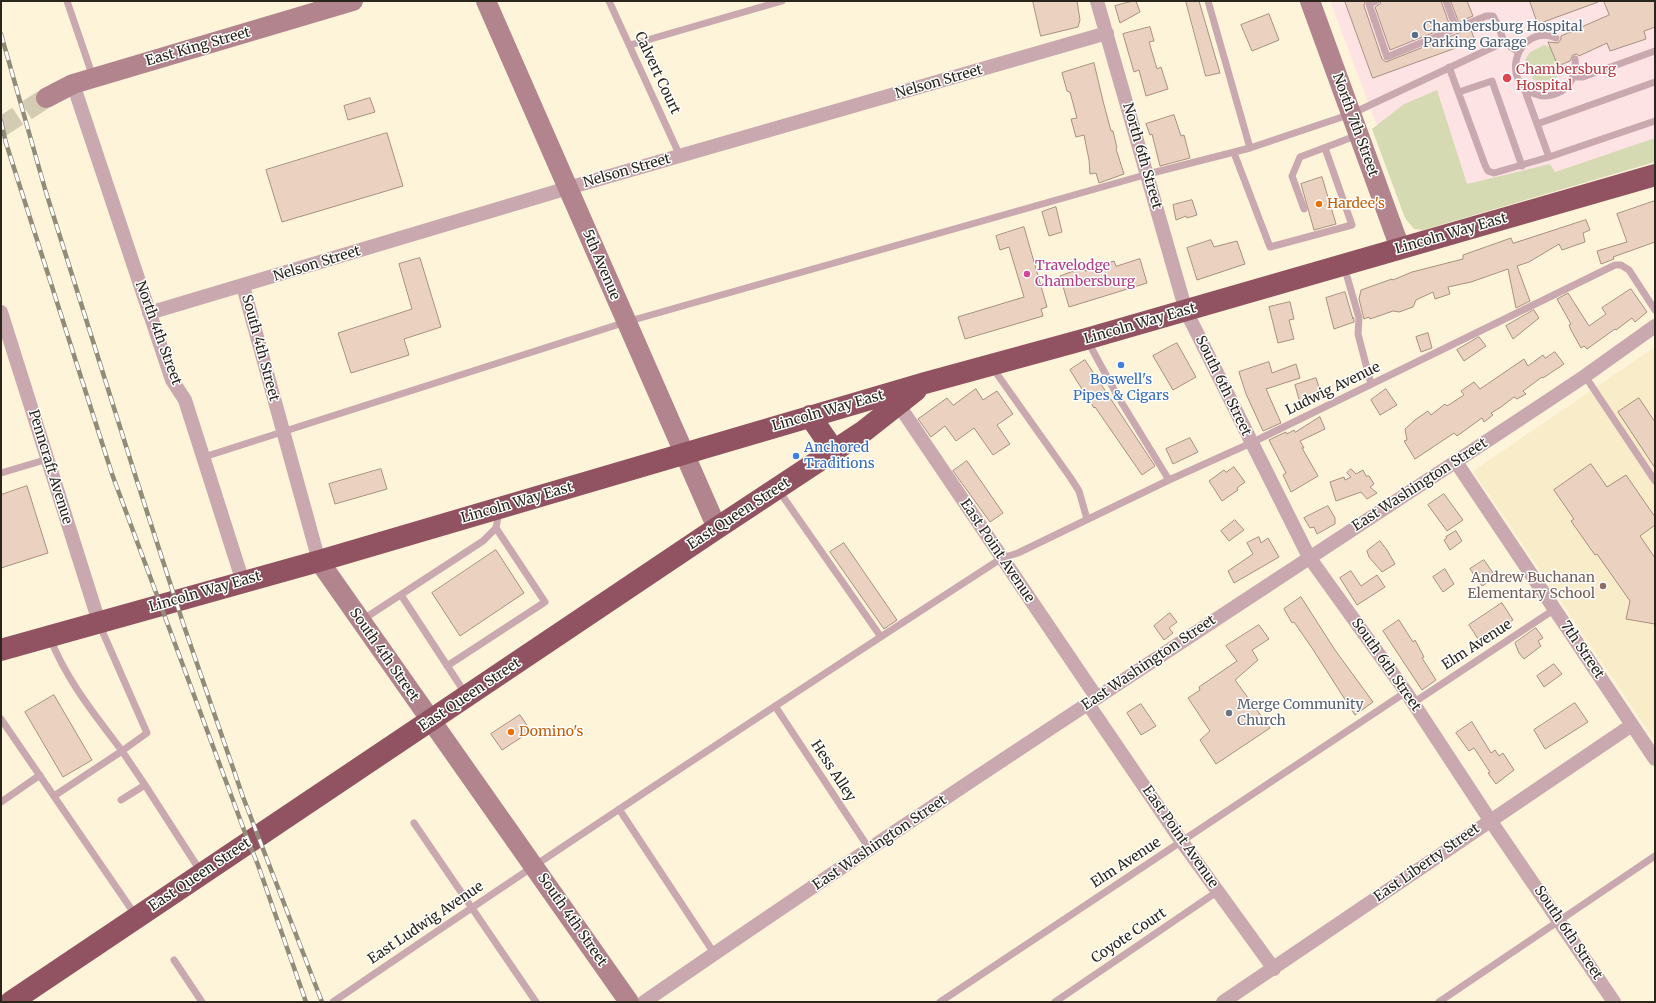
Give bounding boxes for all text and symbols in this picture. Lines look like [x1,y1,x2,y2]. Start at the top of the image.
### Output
place label: Chambersburg Hospital Parking Garage [1423,19,1583,52]
street label: East King Street [144,24,252,70]
street label: Calvert Court [631,29,683,117]
marker: Chambersburg Hospital Parking Garage [1410,30,1420,40]
street label: Nelson Street [893,62,985,102]
place label: Chambersburg Hospital [1516,62,1616,94]
street label: North 7th Street [1328,71,1382,179]
marker: Chambersburg Hospital [1501,72,1513,84]
street label: North 6th Street [1119,101,1165,211]
street label: Nelson Street [581,151,673,191]
place label: Hardee's [1327,196,1385,212]
marker: Hardee's [1314,199,1324,209]
street label: Lincoln Way East [1393,210,1509,258]
street label: 5th Avenue [579,227,623,303]
street label: Nelson Street [271,243,363,285]
place label: Travelodge Chambersburg [1035,258,1135,290]
marker: Travelodge Chambersburg [1022,269,1032,279]
street label: North 4th Street [131,279,185,387]
street label: South 4th Street [238,293,282,403]
street label: Lincoln Way East [1082,300,1198,348]
street label: South 6th Street [1191,333,1255,439]
street label: Ludwig Avenue [1283,359,1383,419]
marker: Boswell's Pipes & Cigars [1116,360,1126,370]
place label: Boswell's Pipes & Cigars [1073,372,1169,404]
street label: Lincoln Way East [770,387,886,435]
street label: Penncraft Avenue [25,408,75,526]
street label: East Washington Street [1349,435,1491,535]
place label: Anchored Traditions [804,440,875,472]
marker: Anchored Traditions [791,451,801,461]
street label: East Queen Street [684,475,794,553]
street label: Lincoln Way East [459,479,575,527]
street label: East Point Avenue [956,496,1038,606]
street label: Lincoln Way East [147,568,263,616]
place label: Andrew Buchanan Elementary School [1467,570,1595,602]
marker: Andrew Buchanan Elementary School [1598,581,1608,591]
street label: South 4th Street [346,605,422,705]
street label: East Washington Street [1079,612,1219,714]
street label: South 6th Street [1348,615,1424,715]
street label: Elm Avenue [1439,616,1515,674]
street label: 7th Street [1557,618,1607,682]
street label: East Queen Street [416,655,524,735]
place label: Merge Community Church [1237,697,1364,730]
marker: Merge Community Church [1224,708,1234,718]
place label: Domino's [519,724,583,740]
marker: Domino's [506,727,516,737]
street label: Hess Alley [807,737,859,805]
street label: East Point Avenue [1138,783,1222,891]
street label: East Washington Street [810,792,950,894]
street label: East Liberty Street [1371,820,1483,906]
street label: Elm Avenue [1088,834,1164,892]
street label: East Queen Street [146,835,254,915]
street label: South 4th Street [534,870,610,970]
street label: East Ludwig Avenue [365,878,487,968]
street label: South 6th Street [1530,883,1606,983]
street label: Coyote Court [1088,905,1170,967]

